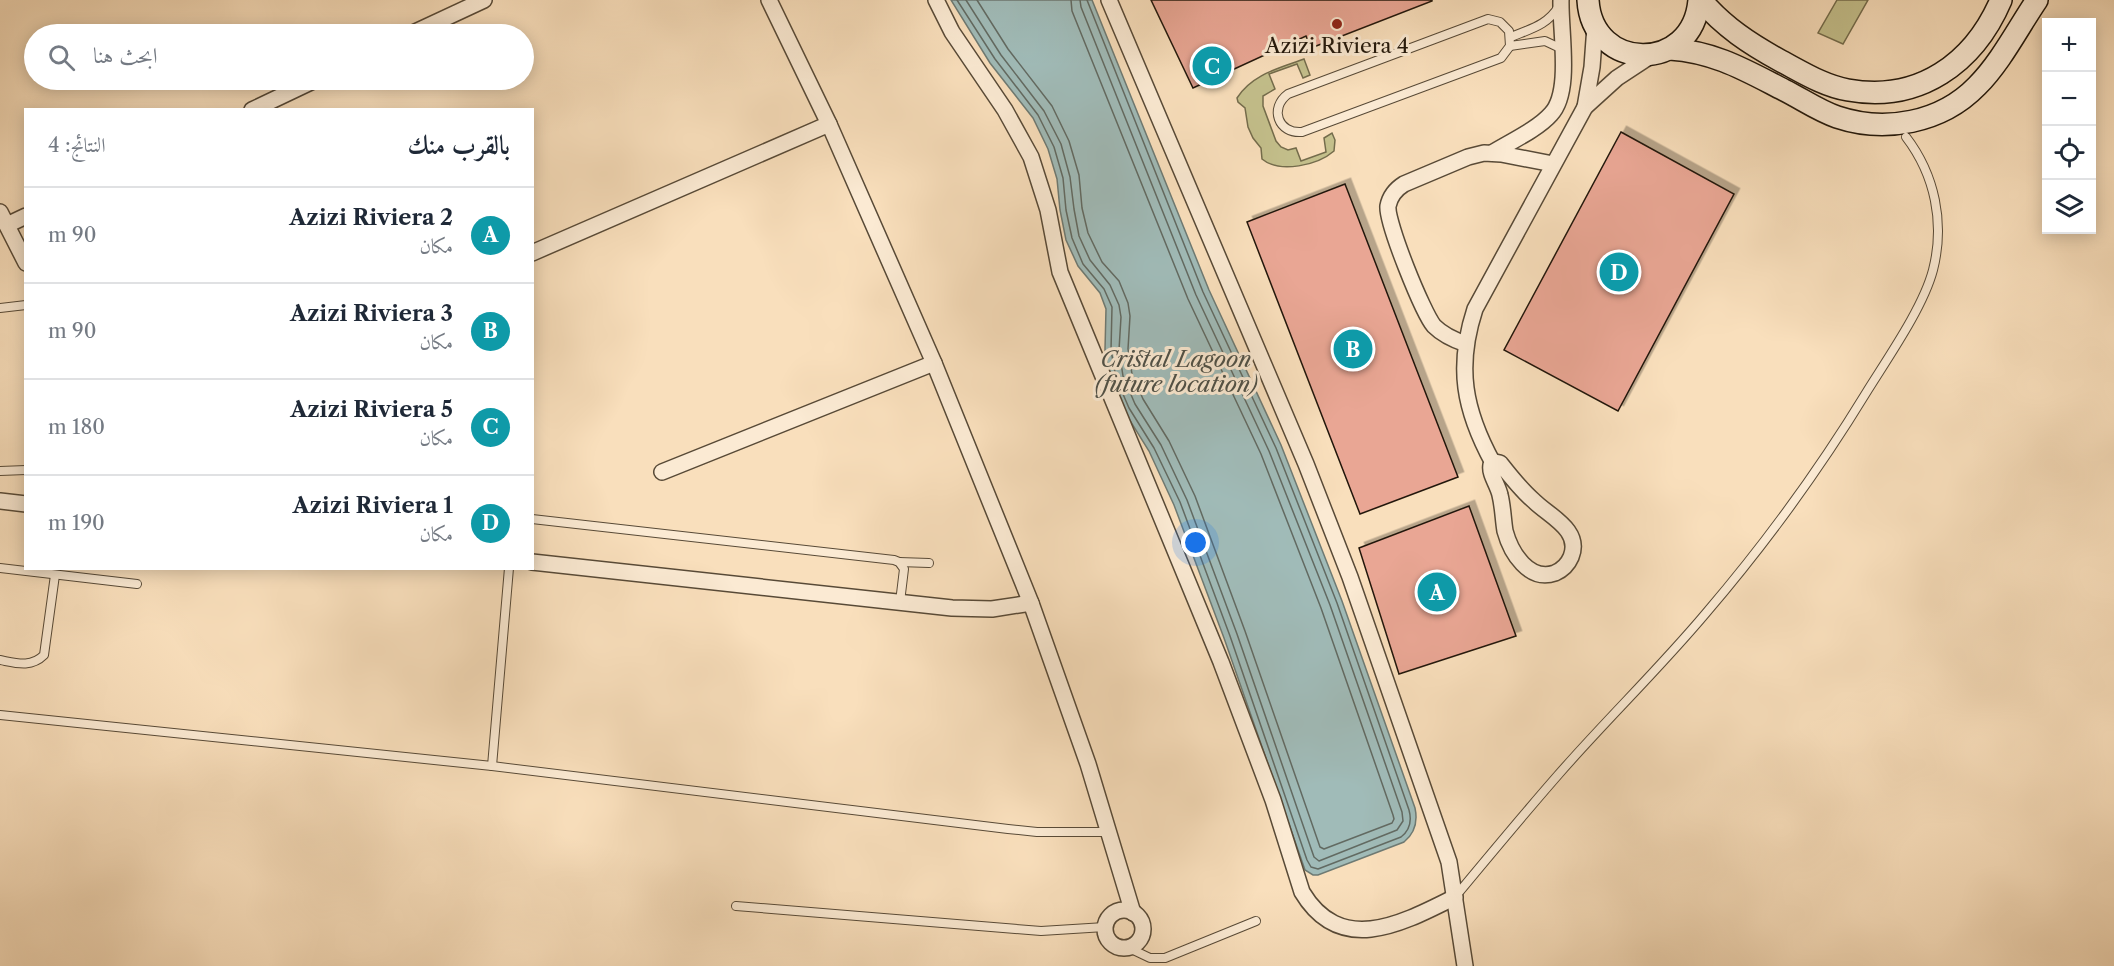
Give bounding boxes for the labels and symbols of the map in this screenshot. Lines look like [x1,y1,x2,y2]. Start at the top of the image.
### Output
marker: Azizi Riviera 4 [1330,17,1344,31]
place label: Azizi Riviera 4 [1264,33,1409,58]
pin: C [1192,44,1232,88]
pin: D [1600,250,1638,294]
pin: B [1334,326,1372,372]
water label: Cristal Lagoon (future location) [1093,346,1259,398]
your location [1181,528,1210,557]
pin: A [1418,570,1456,614]

